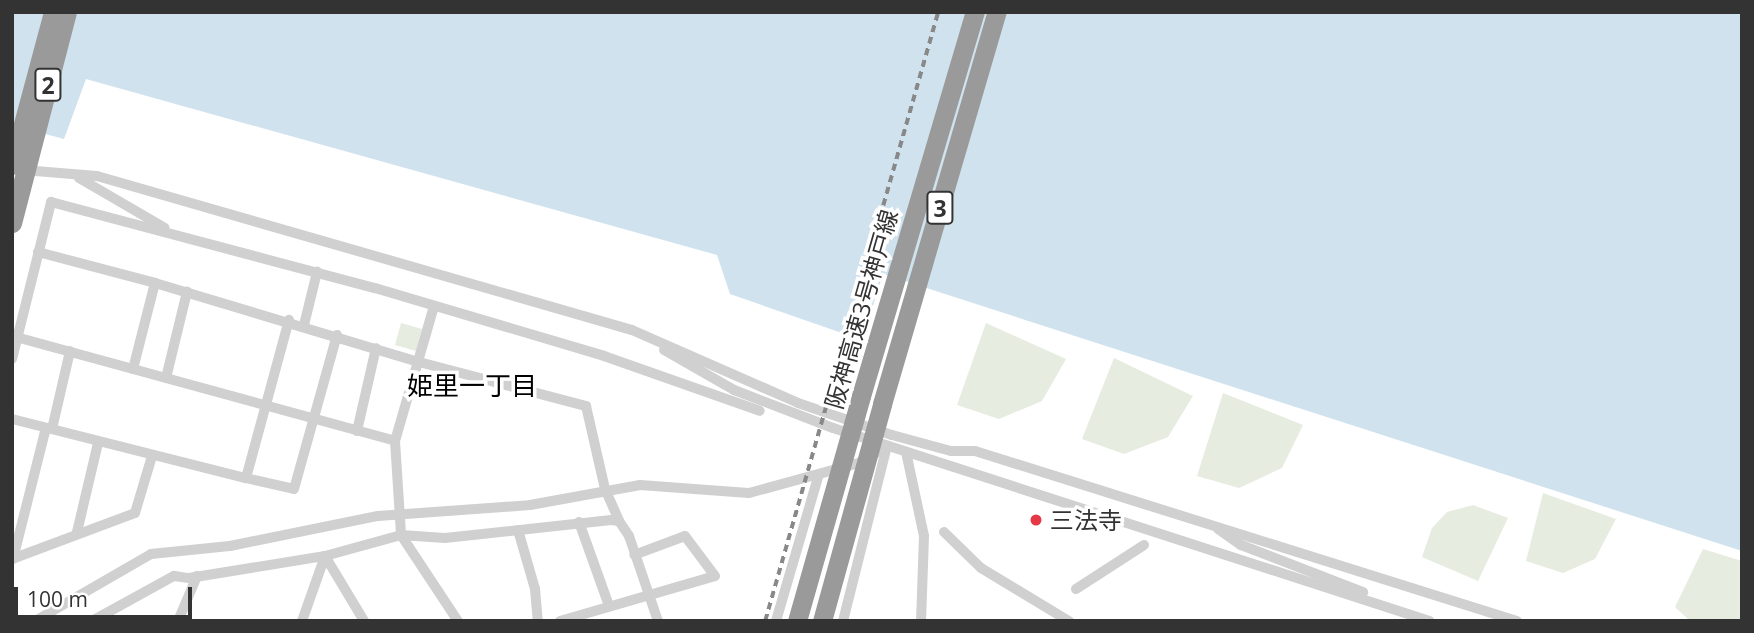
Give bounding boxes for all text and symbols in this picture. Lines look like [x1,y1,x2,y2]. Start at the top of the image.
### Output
road number: 2 [34,66,62,104]
road number: 3 [926,188,954,228]
street label: 阪神高速3号神戸線 [819,206,903,412]
district label: 姫里一丁目 [407,370,537,402]
place label: 三法寺 [1050,506,1122,534]
marker: 三法寺 [1028,512,1044,528]
scale bar [18,574,196,618]
text: 100 m [27,585,88,613]

